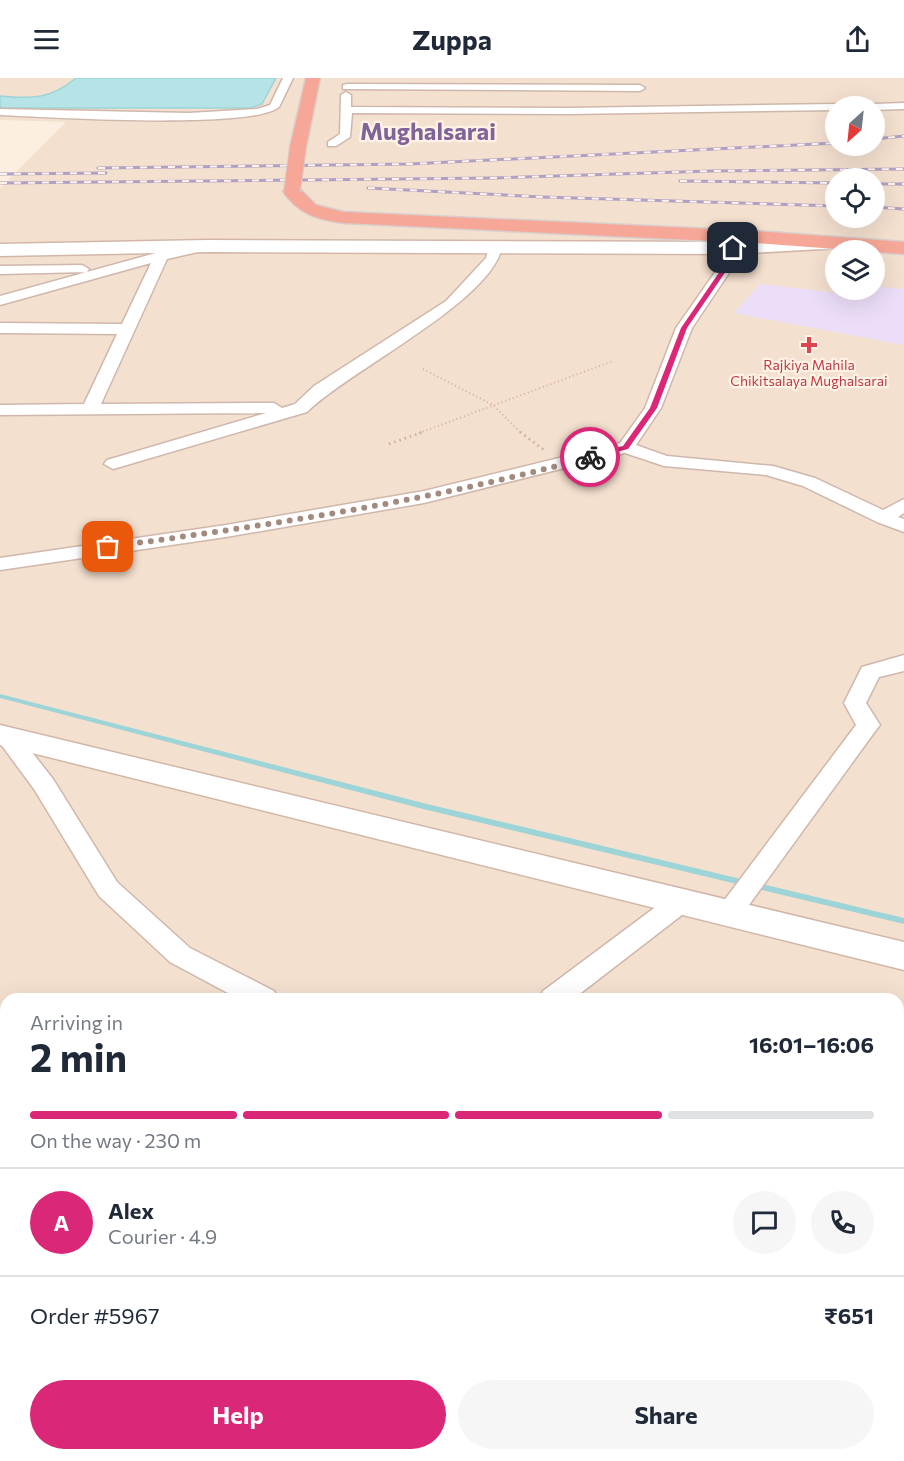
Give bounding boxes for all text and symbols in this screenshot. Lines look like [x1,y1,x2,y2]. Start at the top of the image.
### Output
icon: menu [30,23,63,56]
text: Zuppa [412,23,492,56]
icon: share [841,23,874,56]
north arrow [825,96,885,156]
map controls [825,96,885,300]
district label: Mughalsarai [360,116,496,145]
button: locate [825,168,885,228]
pin [707,222,758,273]
icon: home [716,231,749,264]
button: layers [825,240,885,300]
marker: Rajkiya Mahila Chikitsalaya Mughalsarai [800,336,818,354]
place label: Rajkiya Mahila Chikitsalaya Mughalsarai [730,356,888,389]
courier [560,427,620,487]
icon: bike [574,441,607,474]
pin [82,521,133,572]
icon: bag [91,530,124,563]
text: Arriving in [30,1010,123,1034]
text: 16:01–16:06 [749,1031,874,1058]
text: 2 min [30,1032,127,1080]
text: On the way · 230 m [30,1128,201,1152]
button: chat [733,1191,796,1254]
button: phone [811,1191,874,1254]
text: Alex [108,1197,154,1224]
text: A [54,1209,69,1236]
text: Courier · 4.9 [108,1224,217,1248]
text: Order #5967 [30,1302,160,1329]
text: ₹651 [824,1302,874,1329]
button: Help [30,1380,446,1449]
button: Share [458,1380,874,1449]

